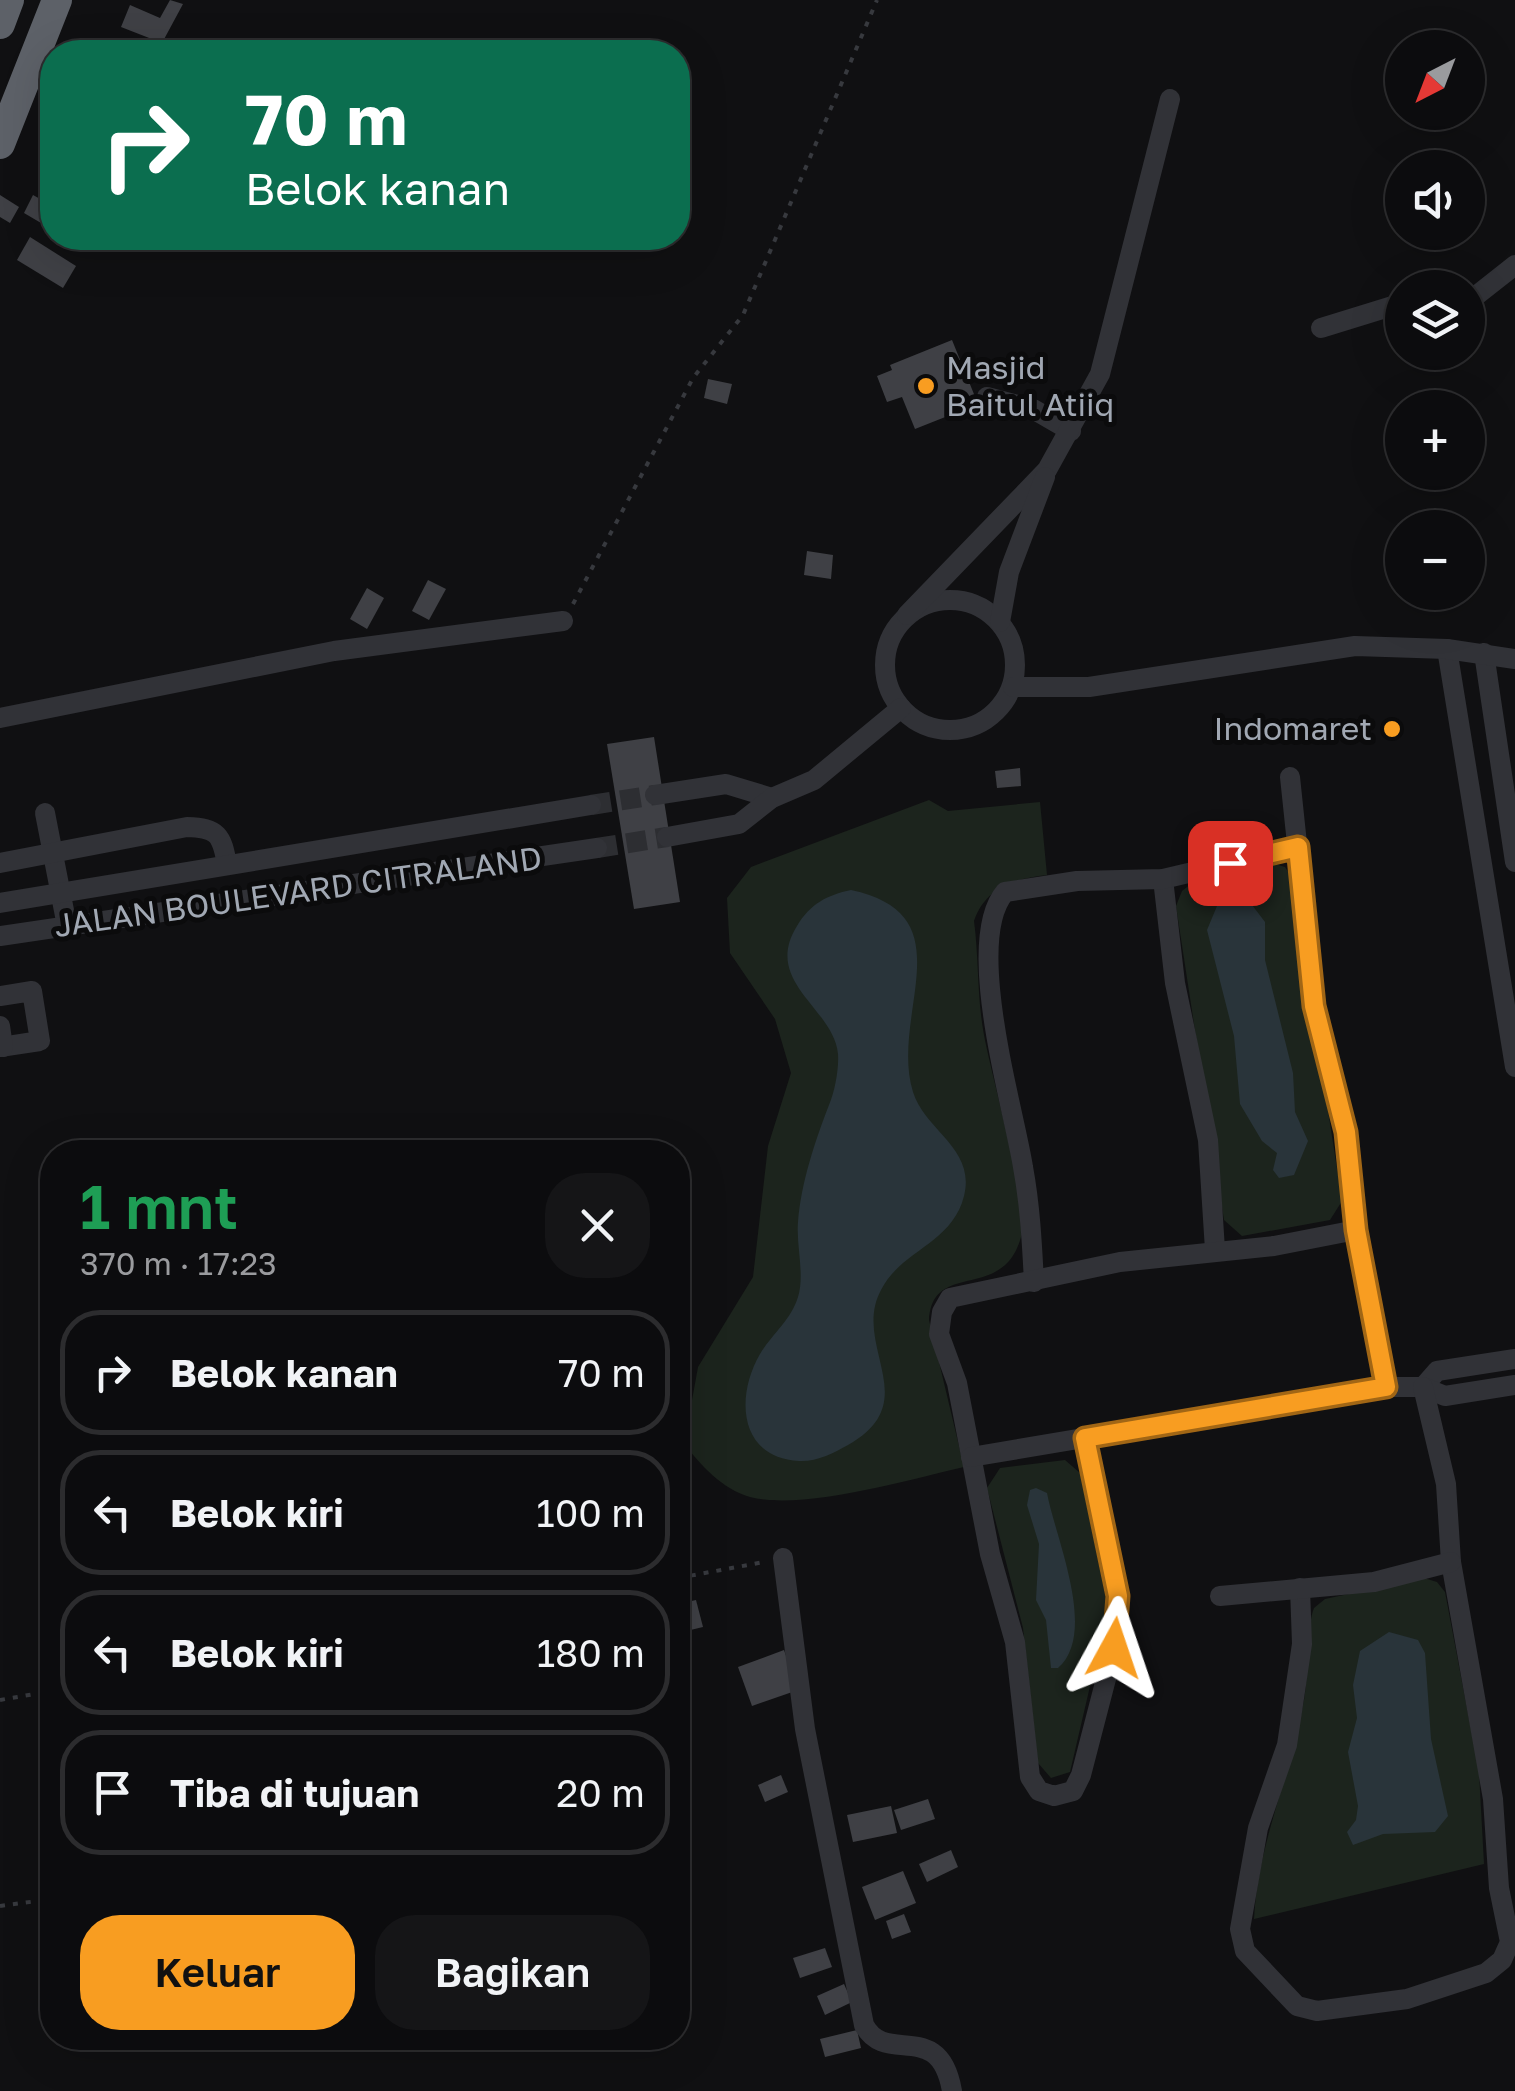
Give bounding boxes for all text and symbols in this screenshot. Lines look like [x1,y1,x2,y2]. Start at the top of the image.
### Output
north arrow [1385,30,1485,130]
map controls [1385,30,1485,610]
text: 70 m [245,76,407,160]
icon: right [80,80,210,210]
button: sound [1385,150,1485,250]
text: Belok kanan [245,161,510,215]
button: layers [1385,270,1485,370]
place label: Masjid Baitul Atiiq [946,348,1114,423]
marker: Masjid Baitul Atiiq [915,375,937,397]
button: + [1385,390,1485,490]
button: − [1385,510,1485,610]
place label: Indomaret [1213,709,1372,747]
marker: Indomaret [1381,718,1403,740]
pin [1188,821,1273,906]
icon: arrive [1203,836,1258,891]
street label: JALAN BOULEVARD CITRALAND [52,838,544,944]
text: 1 mnt [80,1170,238,1242]
button: close [545,1173,650,1278]
text: 370 m · 17:23 [80,1244,277,1282]
icon: right [85,1345,140,1400]
text: Belok kanan [170,1350,398,1395]
text: 70 m [558,1350,645,1395]
icon: left [85,1485,140,1540]
text: Belok kiri [170,1490,344,1535]
text: 100 m [536,1490,645,1535]
position arrow [1062,1596,1166,1700]
icon: left [85,1625,140,1680]
text: Belok kiri [170,1630,344,1675]
text: 180 m [537,1630,645,1675]
icon: arrive [85,1765,140,1820]
text: Tiba di tujuan [170,1770,419,1815]
text: 20 m [556,1770,645,1815]
button: Keluar [80,1915,355,2030]
button: Bagikan [375,1915,650,2030]

